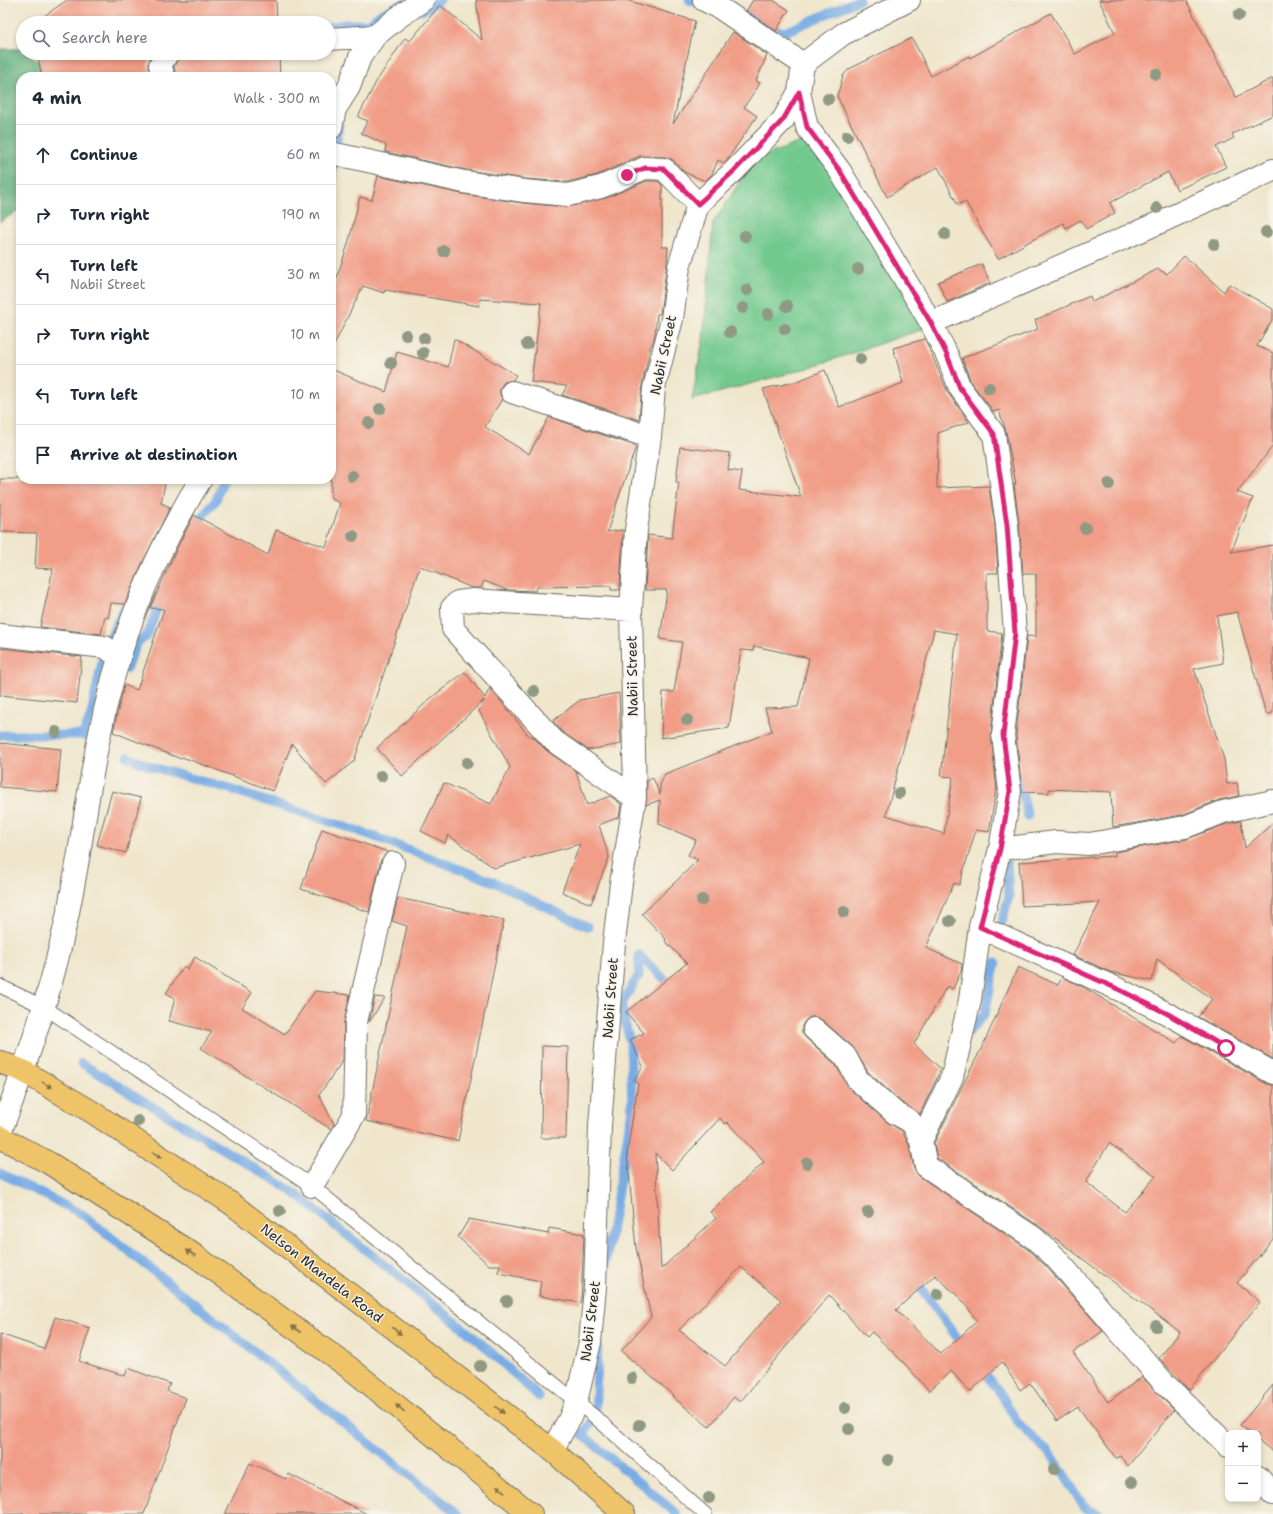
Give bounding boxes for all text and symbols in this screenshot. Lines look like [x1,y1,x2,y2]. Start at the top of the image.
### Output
search box [16,16,336,60]
icon: search [30,27,52,49]
text: Search here [62,28,148,48]
text: 4 min [32,87,82,109]
text: Walk · 300 m [233,90,320,107]
icon: ahead [32,144,54,166]
text: Continue [70,145,138,165]
text: 60 m [287,146,320,163]
route end [618,166,636,184]
icon: right [32,204,54,226]
text: Turn right [70,205,150,225]
text: 190 m [281,206,320,223]
text: Turn left [70,256,138,276]
icon: left [32,264,54,286]
text: 30 m [286,266,320,283]
text: Nabii Street [70,276,145,293]
street label: Nabii Street [646,313,680,397]
icon: right [32,324,54,346]
text: Turn right [70,325,150,345]
text: 10 m [290,326,320,343]
icon: left [32,384,54,406]
text: Turn left [70,385,138,405]
text: 10 m [290,386,320,403]
icon: arrive [32,444,54,466]
text: Arrive at destination [70,445,238,465]
street label: Nabii Street [622,635,642,717]
street label: Nabii Street [598,957,622,1039]
route start [1217,1039,1235,1057]
one-way arrow [42,1081,52,1089]
one-way arrow [151,1151,163,1158]
street label: Nelson Mandela Road [257,1219,387,1327]
one-way arrow [186,1249,196,1257]
street label: Nabii Street [576,1280,604,1362]
one-way arrow [291,1325,302,1334]
one-way arrow [392,1327,403,1335]
one-way arrow [394,1404,405,1413]
one-way arrow [495,1406,506,1414]
map controls [1225,1430,1261,1502]
button: + [1225,1430,1261,1466]
button: − [1225,1466,1261,1502]
one-way arrow [496,1485,507,1494]

